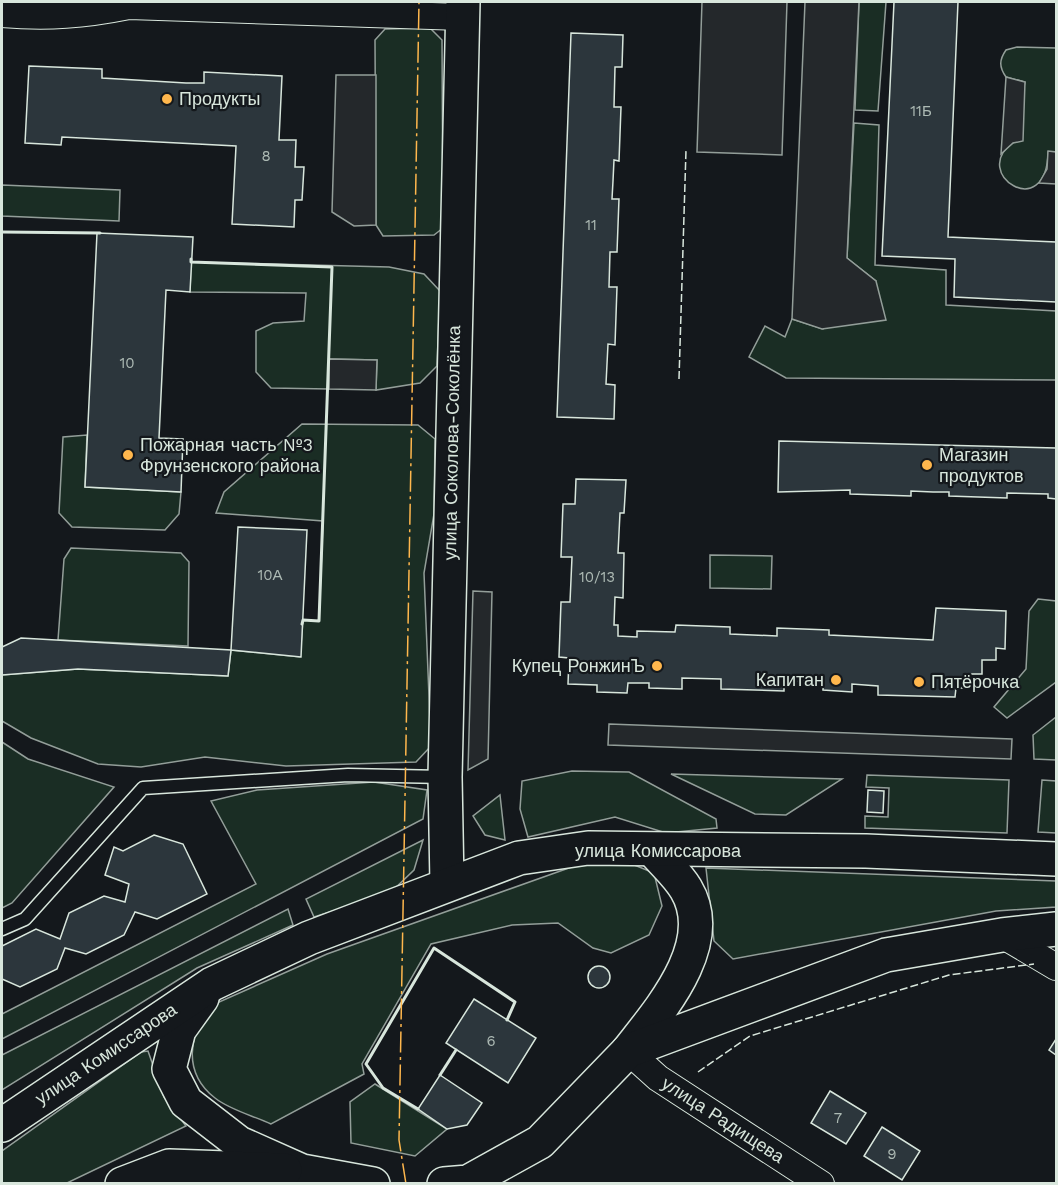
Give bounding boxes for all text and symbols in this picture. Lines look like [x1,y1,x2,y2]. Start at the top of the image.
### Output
place label: Продукты [179,88,260,109]
marker: Продукты [160,92,174,106]
house number: 11Б [910,102,932,120]
house number: 8 [261,147,271,165]
house number: 11 [585,216,597,234]
street label: улица Соколова-Соколёнка [439,324,464,561]
house number: 10 [119,354,135,372]
place label: Пожарная часть №3 Фрунзенского района [140,434,321,476]
place label: Магазин продуктов [939,444,1024,486]
marker: Пожарная часть №3 Фрунзенского района [121,448,135,462]
marker: Магазин продуктов [920,458,934,472]
house number: 10А [257,566,283,584]
house number: 10/13 [579,568,615,586]
place label: Купец РонжинЪ [512,655,645,676]
marker: Купец РонжинЪ [650,659,664,673]
place label: Капитан [756,669,824,690]
place label: Пятёрочка [931,671,1020,692]
marker: Капитан [829,673,843,687]
marker: Пятёрочка [912,675,926,689]
street label: улица Комиссарова [575,840,742,861]
street label: улица Комиссарова [31,998,181,1109]
house number: 6 [486,1032,496,1050]
street label: улица Радищева [658,1072,789,1167]
house number: 7 [834,1109,842,1127]
house number: 9 [887,1145,897,1163]

